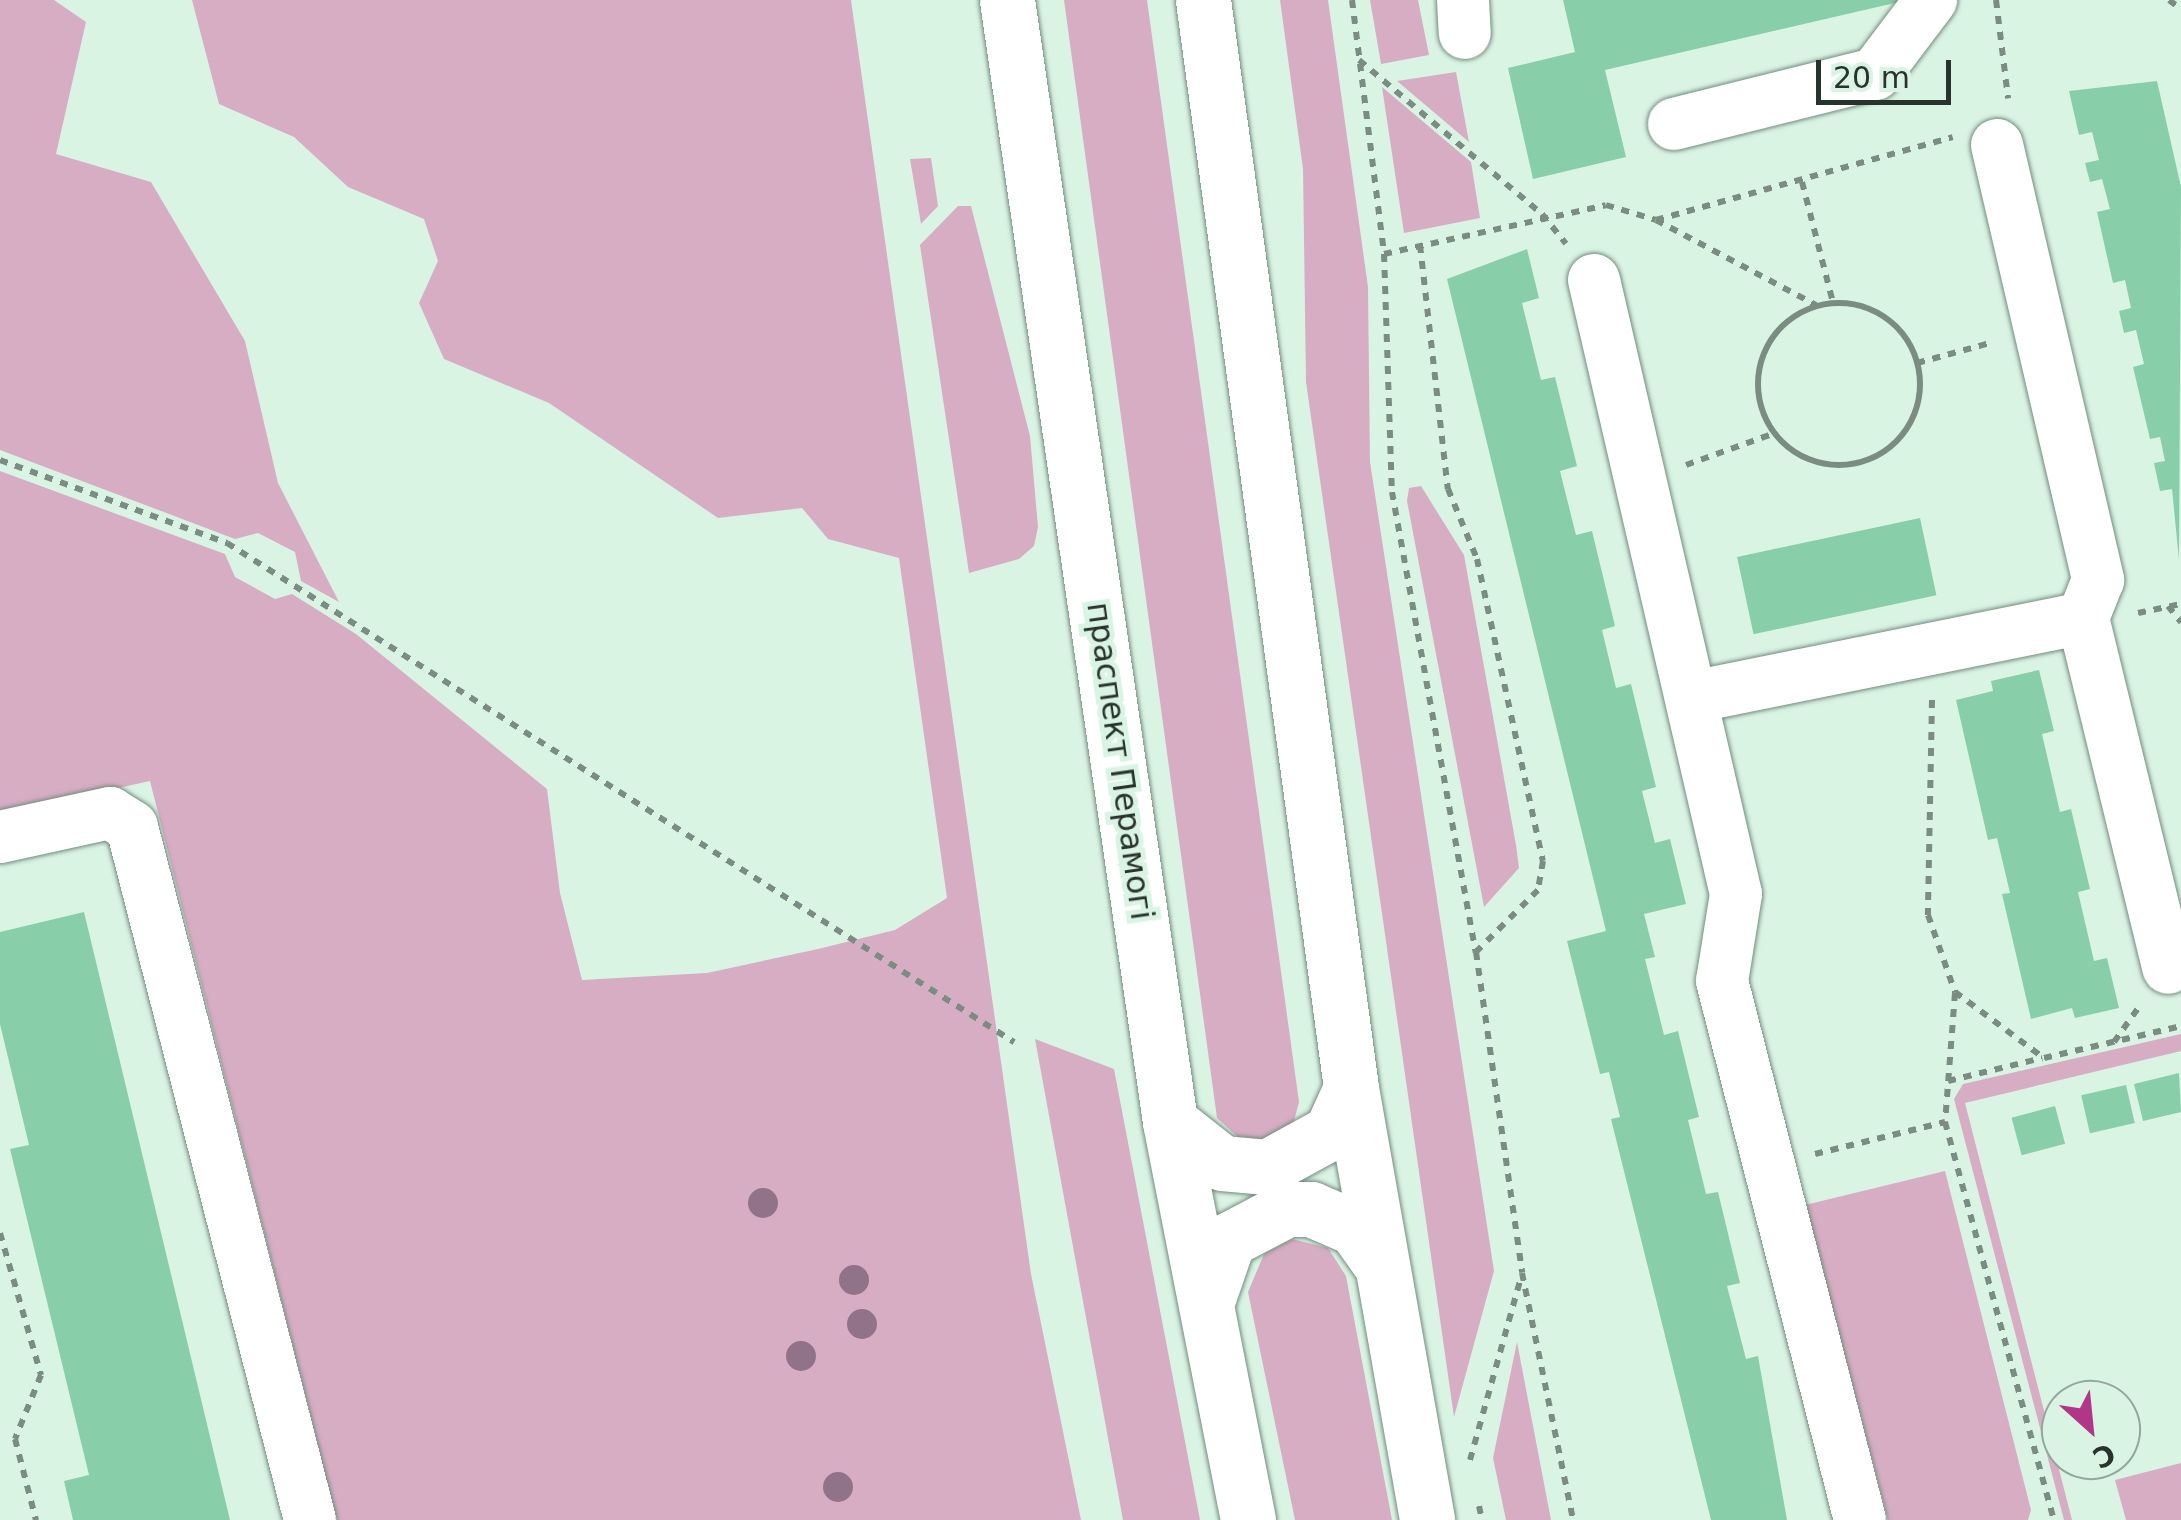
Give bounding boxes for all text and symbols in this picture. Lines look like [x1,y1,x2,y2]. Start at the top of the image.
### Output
scale bar [1821,40,1956,102]
text: 20 m [1833,60,1910,95]
street label: праспект Перамогі [1079,600,1161,922]
north arrow [2041,1380,2141,1480]
text: С [2087,1436,2121,1475]

